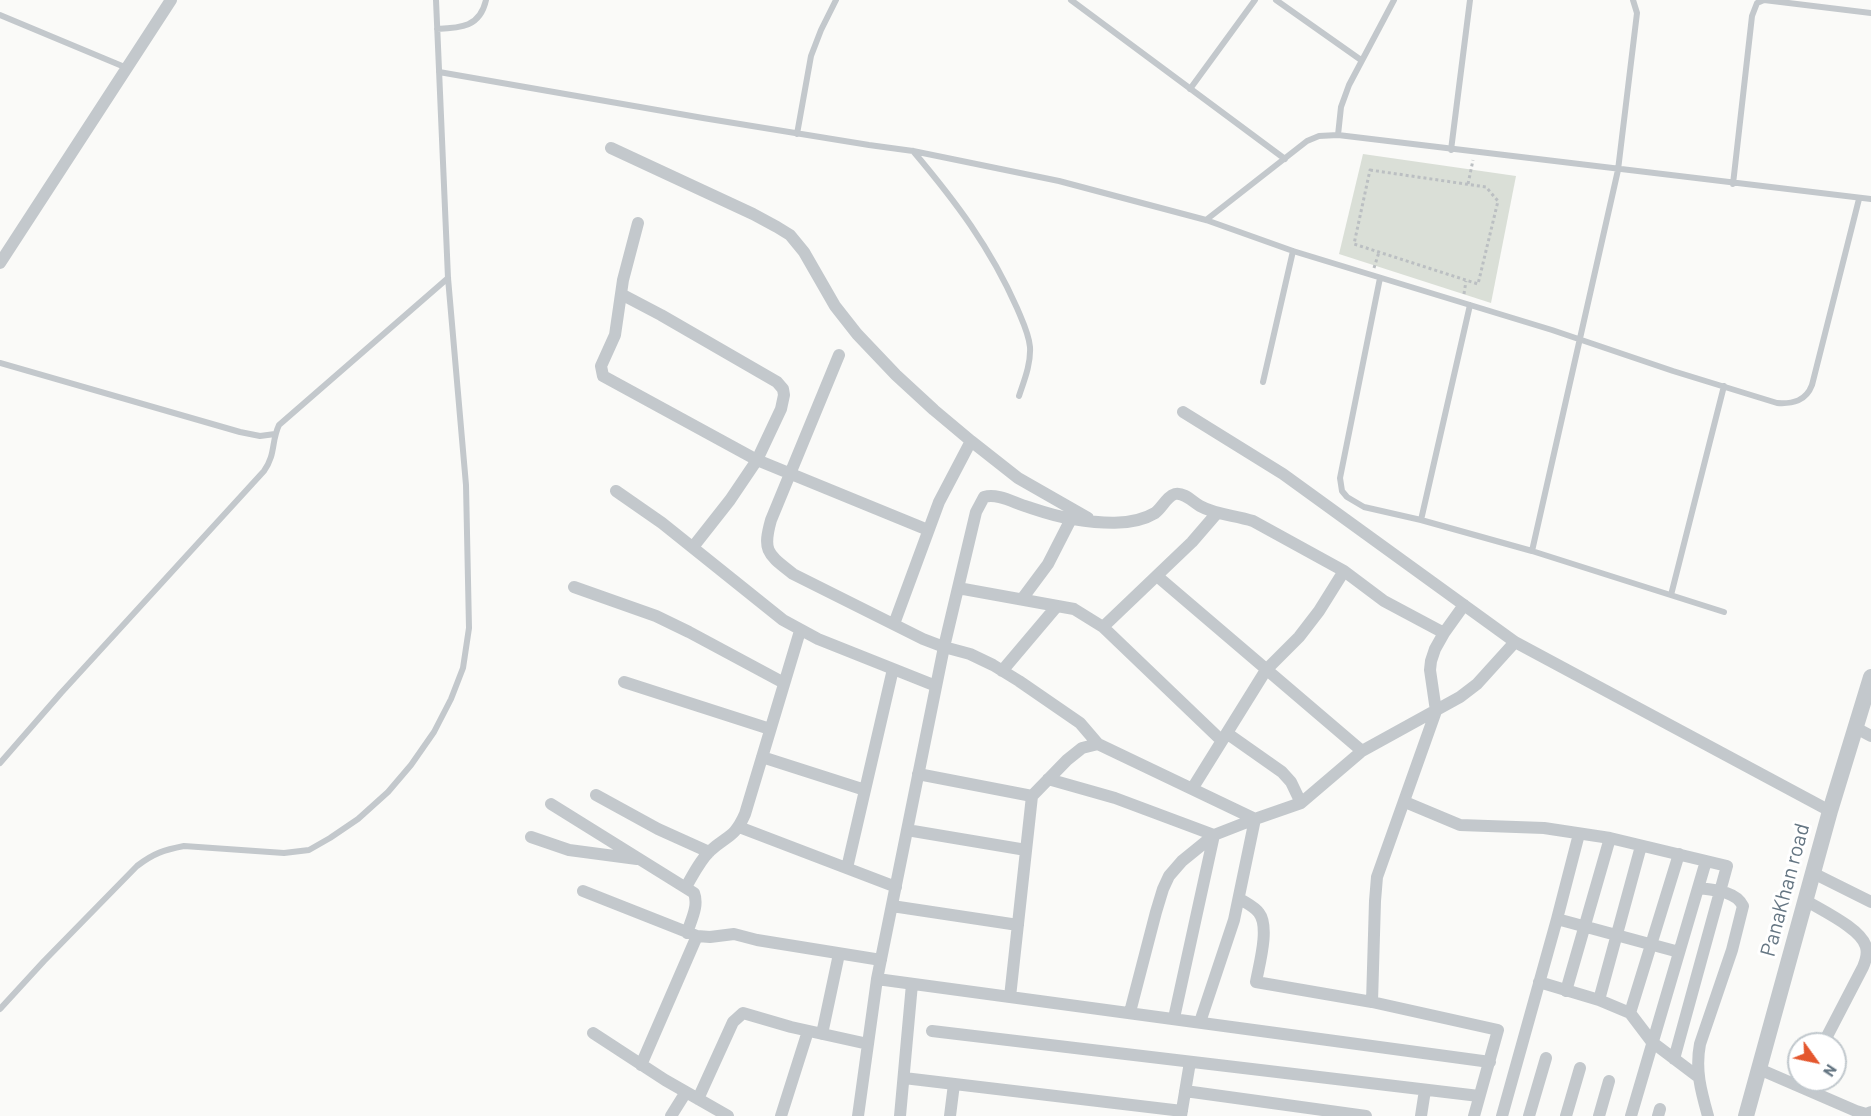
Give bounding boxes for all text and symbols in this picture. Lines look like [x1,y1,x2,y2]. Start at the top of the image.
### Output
street label: PanaKhan road [1755,821,1815,959]
north arrow [1787,1032,1847,1092]
text: N [1820,1061,1842,1081]

